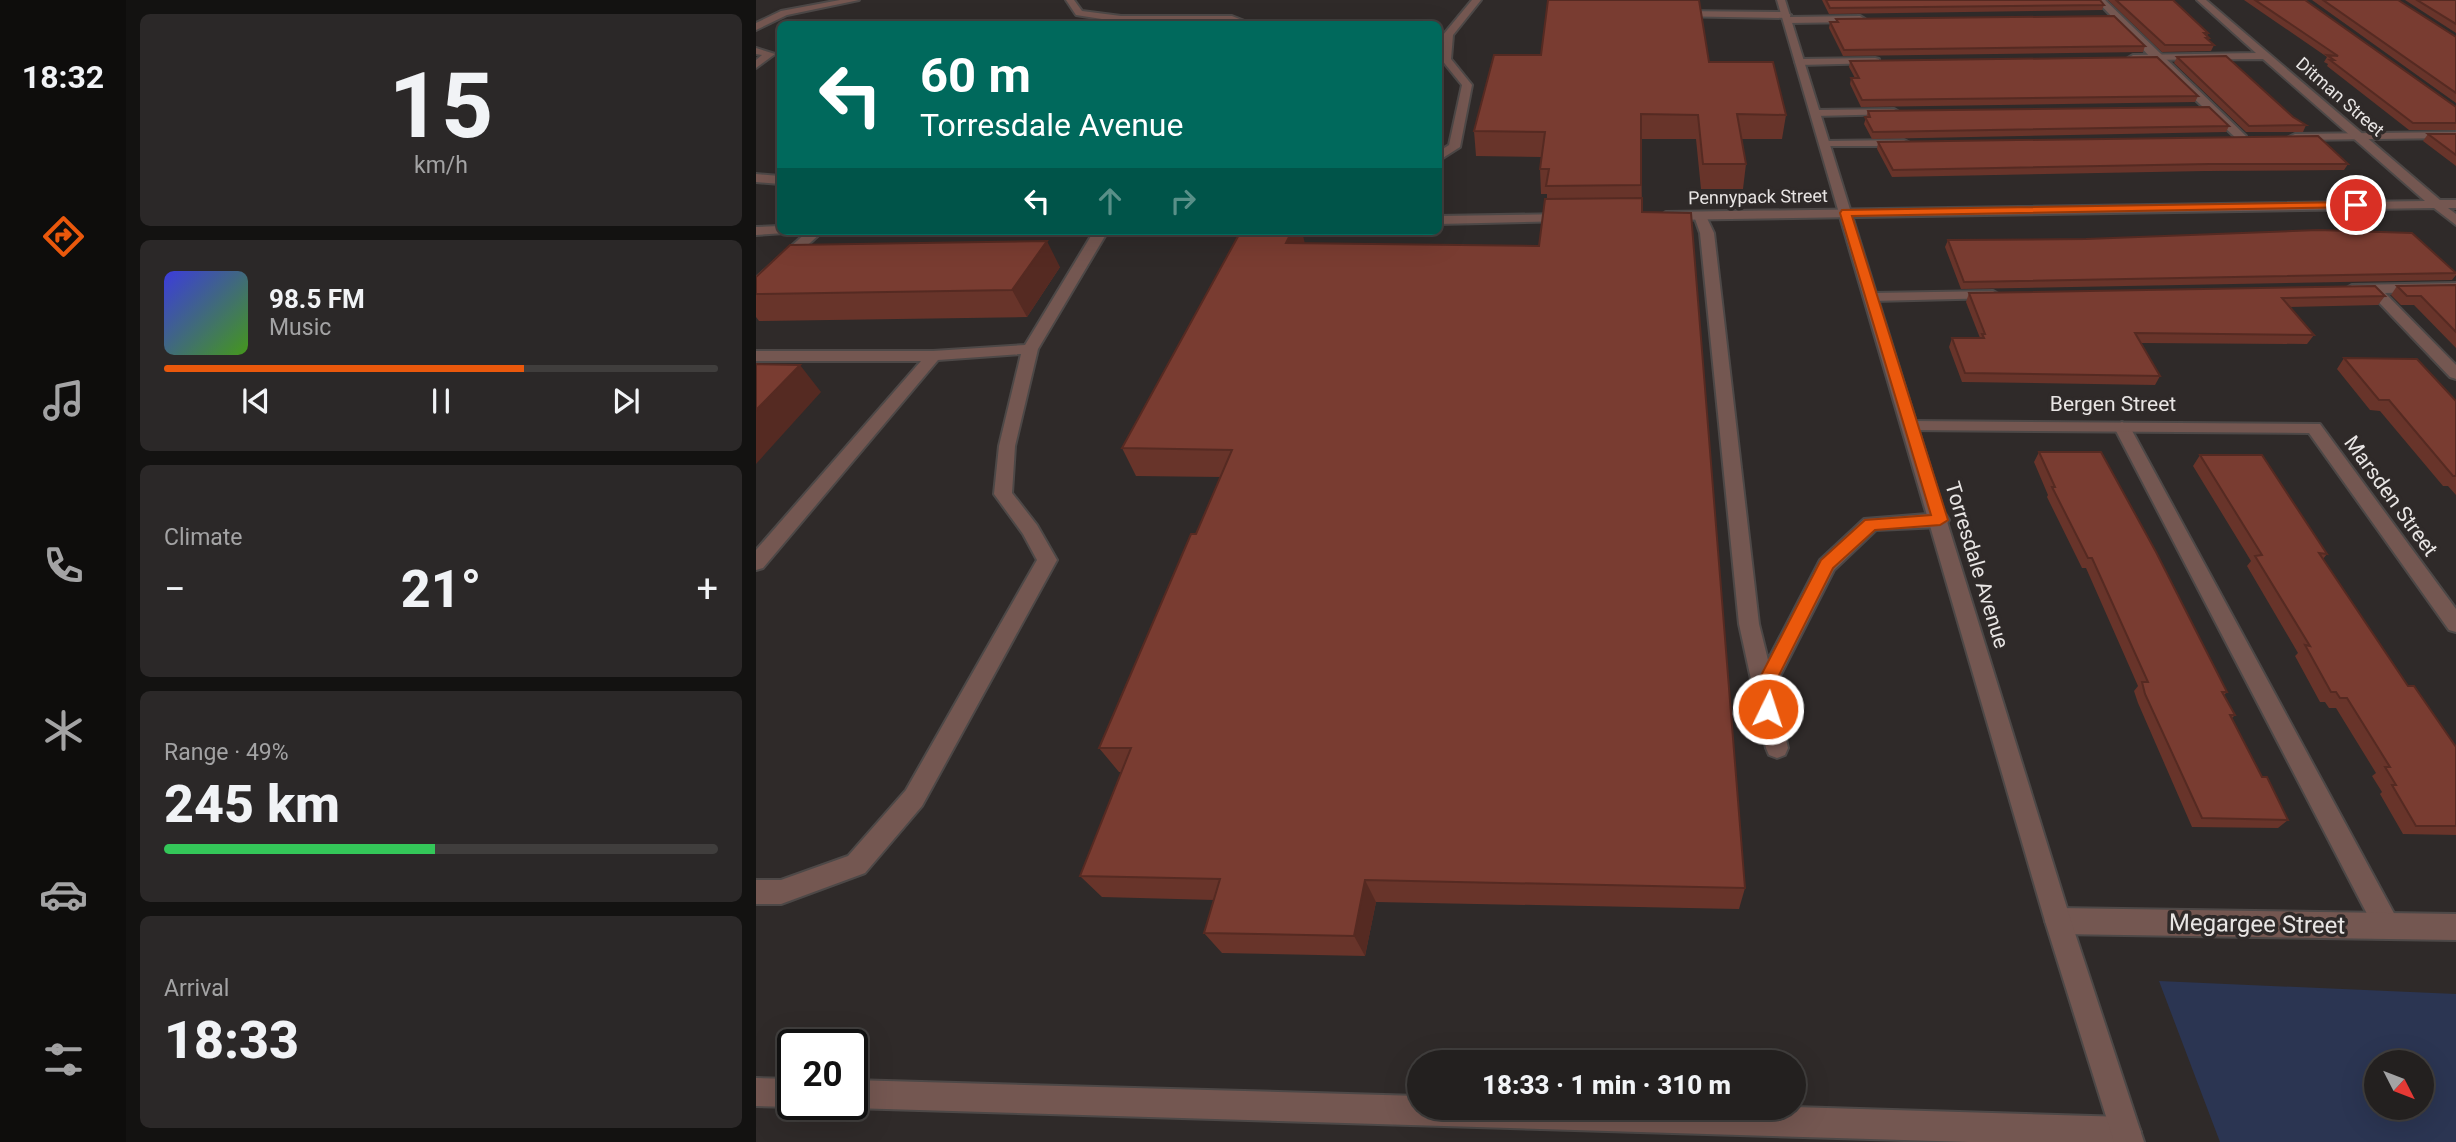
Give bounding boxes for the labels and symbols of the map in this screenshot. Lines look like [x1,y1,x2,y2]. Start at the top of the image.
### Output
street label: Ditman Street [2292,53,2389,141]
pin [2326,175,2386,235]
street label: Pennypack Street [1688,185,1828,208]
street label: Bergen Street [2050,392,2176,416]
street label: Marsden Street [2339,431,2443,561]
street label: Torresdale Avenue [1940,479,2014,651]
position arrow [1731,672,1805,746]
street label: Megargee Street [2169,908,2346,940]
speed limit sign: 20 [777,1029,868,1120]
north arrow [2364,1050,2434,1120]

